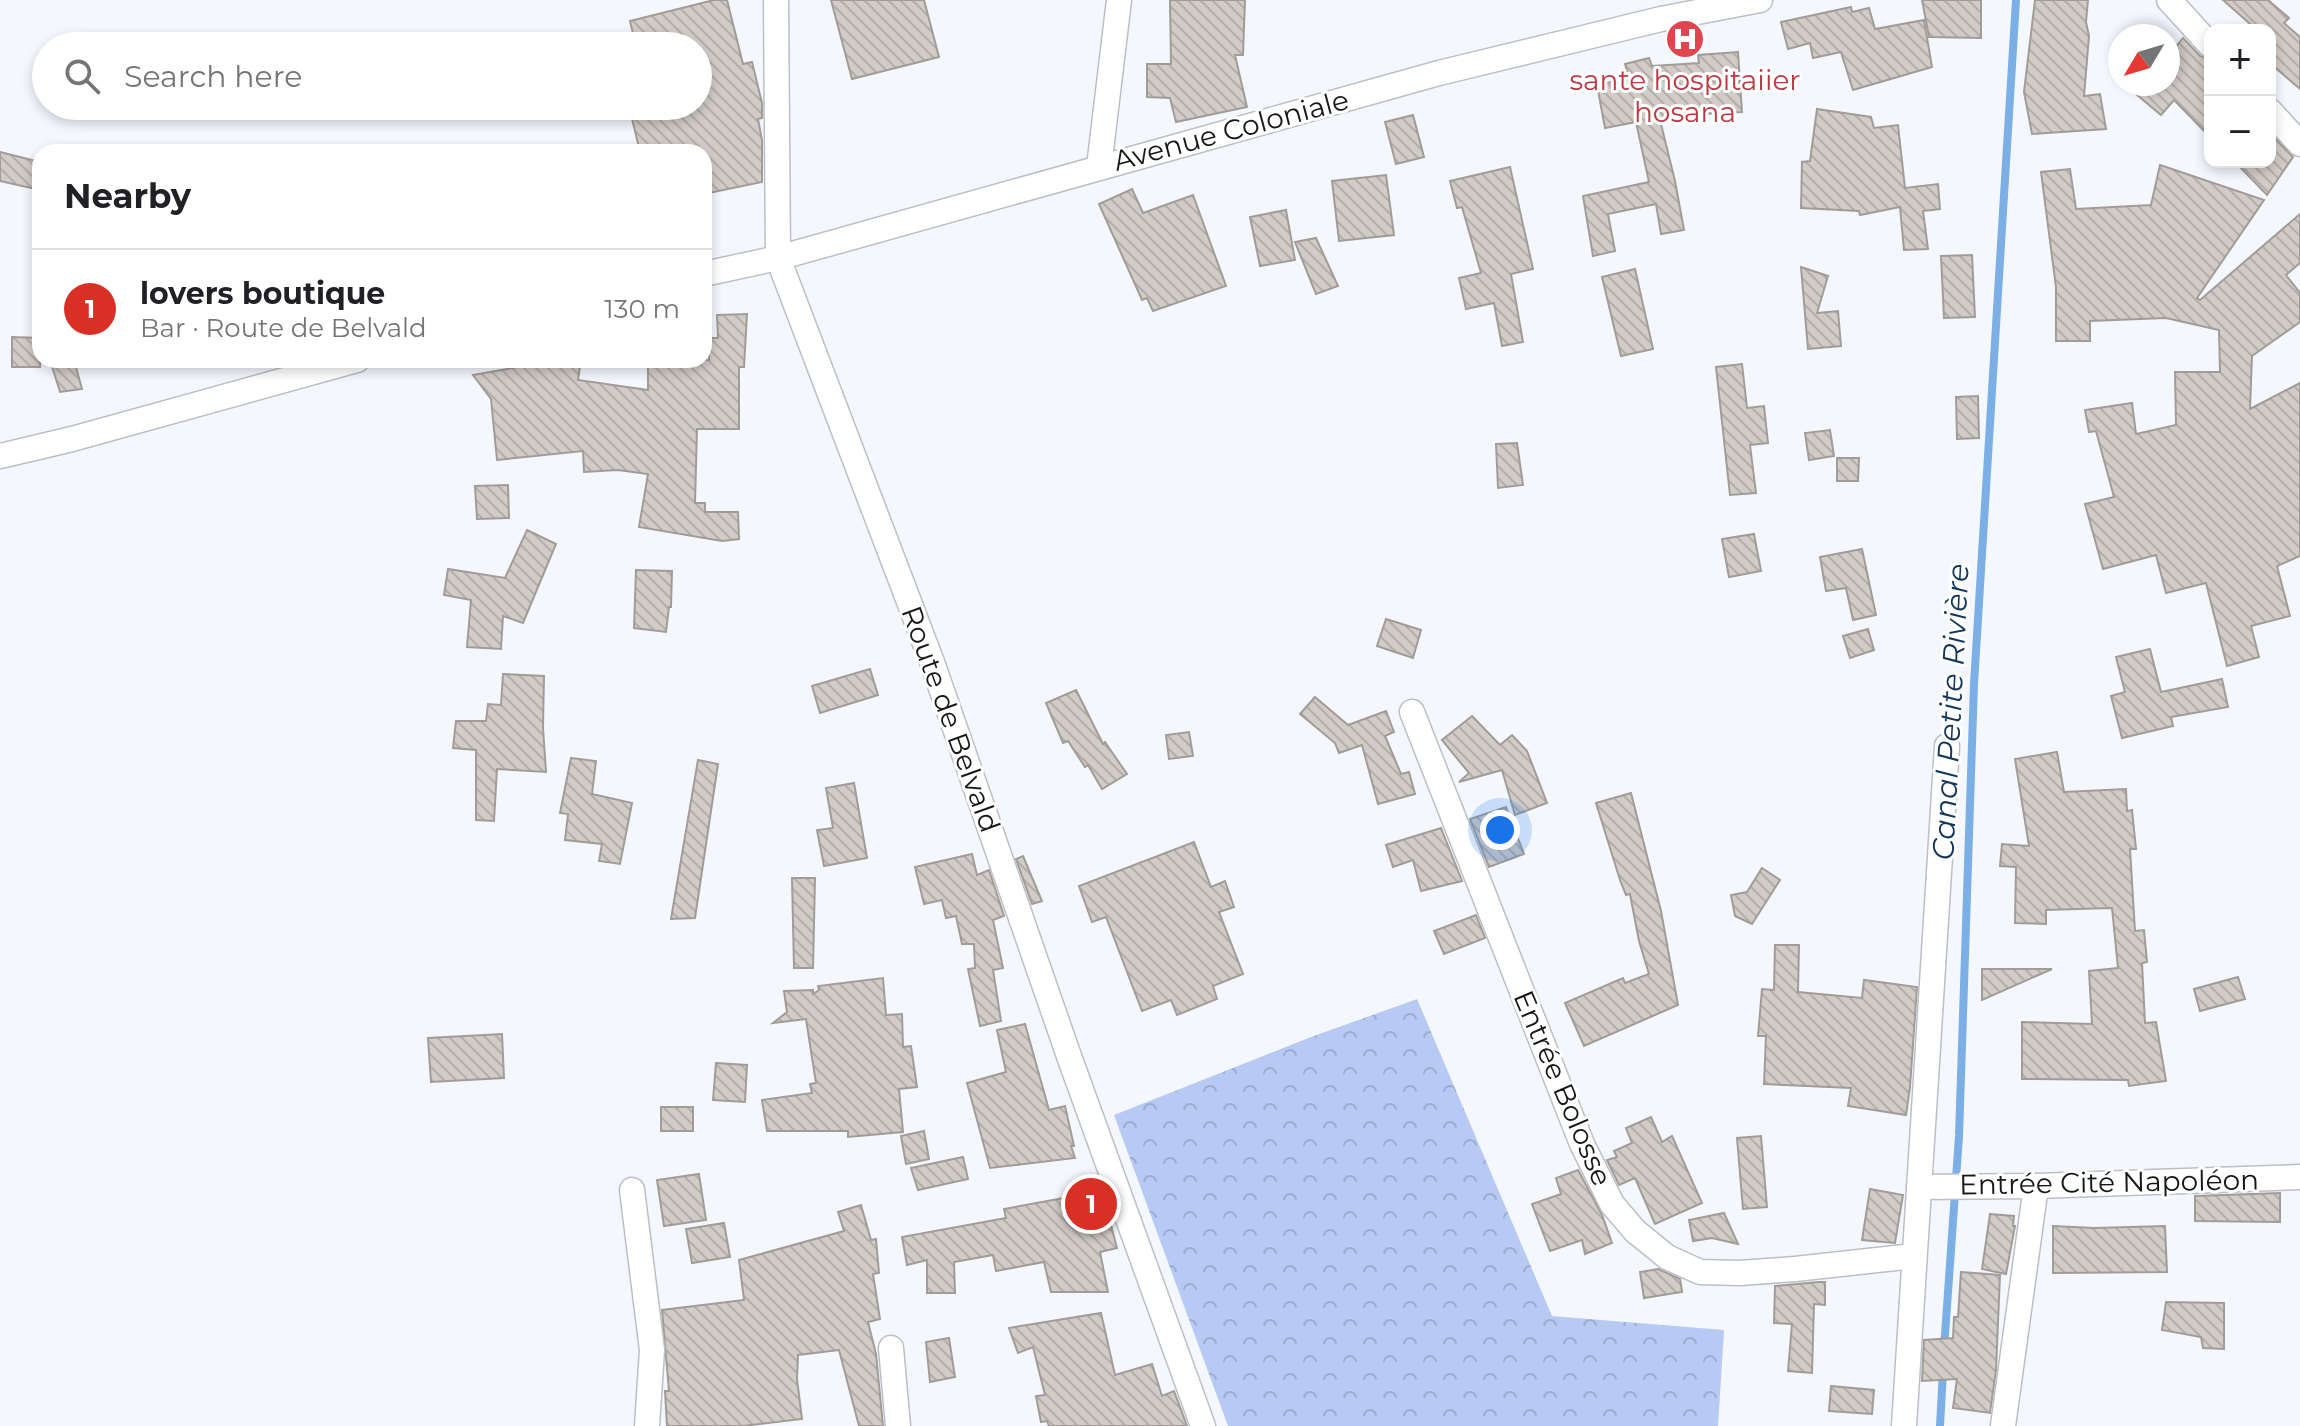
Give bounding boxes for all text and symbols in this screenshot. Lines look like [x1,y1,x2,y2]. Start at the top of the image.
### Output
hospital icon: sante hospitaiier hosana [1664,18,1706,60]
north arrow [2108,24,2180,96]
map controls [2204,24,2276,168]
button: + [2204,24,2276,96]
search box [32,32,712,120]
icon: search [60,54,104,98]
text: Search here [124,58,302,95]
place label: sante hospitaiier hosana [1569,63,1801,129]
street label: Avenue Coloniale [1110,82,1352,178]
button: − [2204,96,2276,168]
text: Nearby [64,175,191,217]
text: lovers boutique [140,275,385,312]
text: 1 [85,293,95,325]
text: 130 m [604,293,680,325]
text: Bar · Route de Belvald [140,312,427,344]
water label: Canal Petite Rivière [1924,563,1977,861]
street label: Route de Belvald [894,601,1008,837]
your location [1480,810,1520,850]
street label: Entrée Bolosse [1507,985,1619,1191]
street label: Entrée Cité Napoléon [1959,1162,2259,1202]
pin: 1 [1065,1174,1117,1234]

